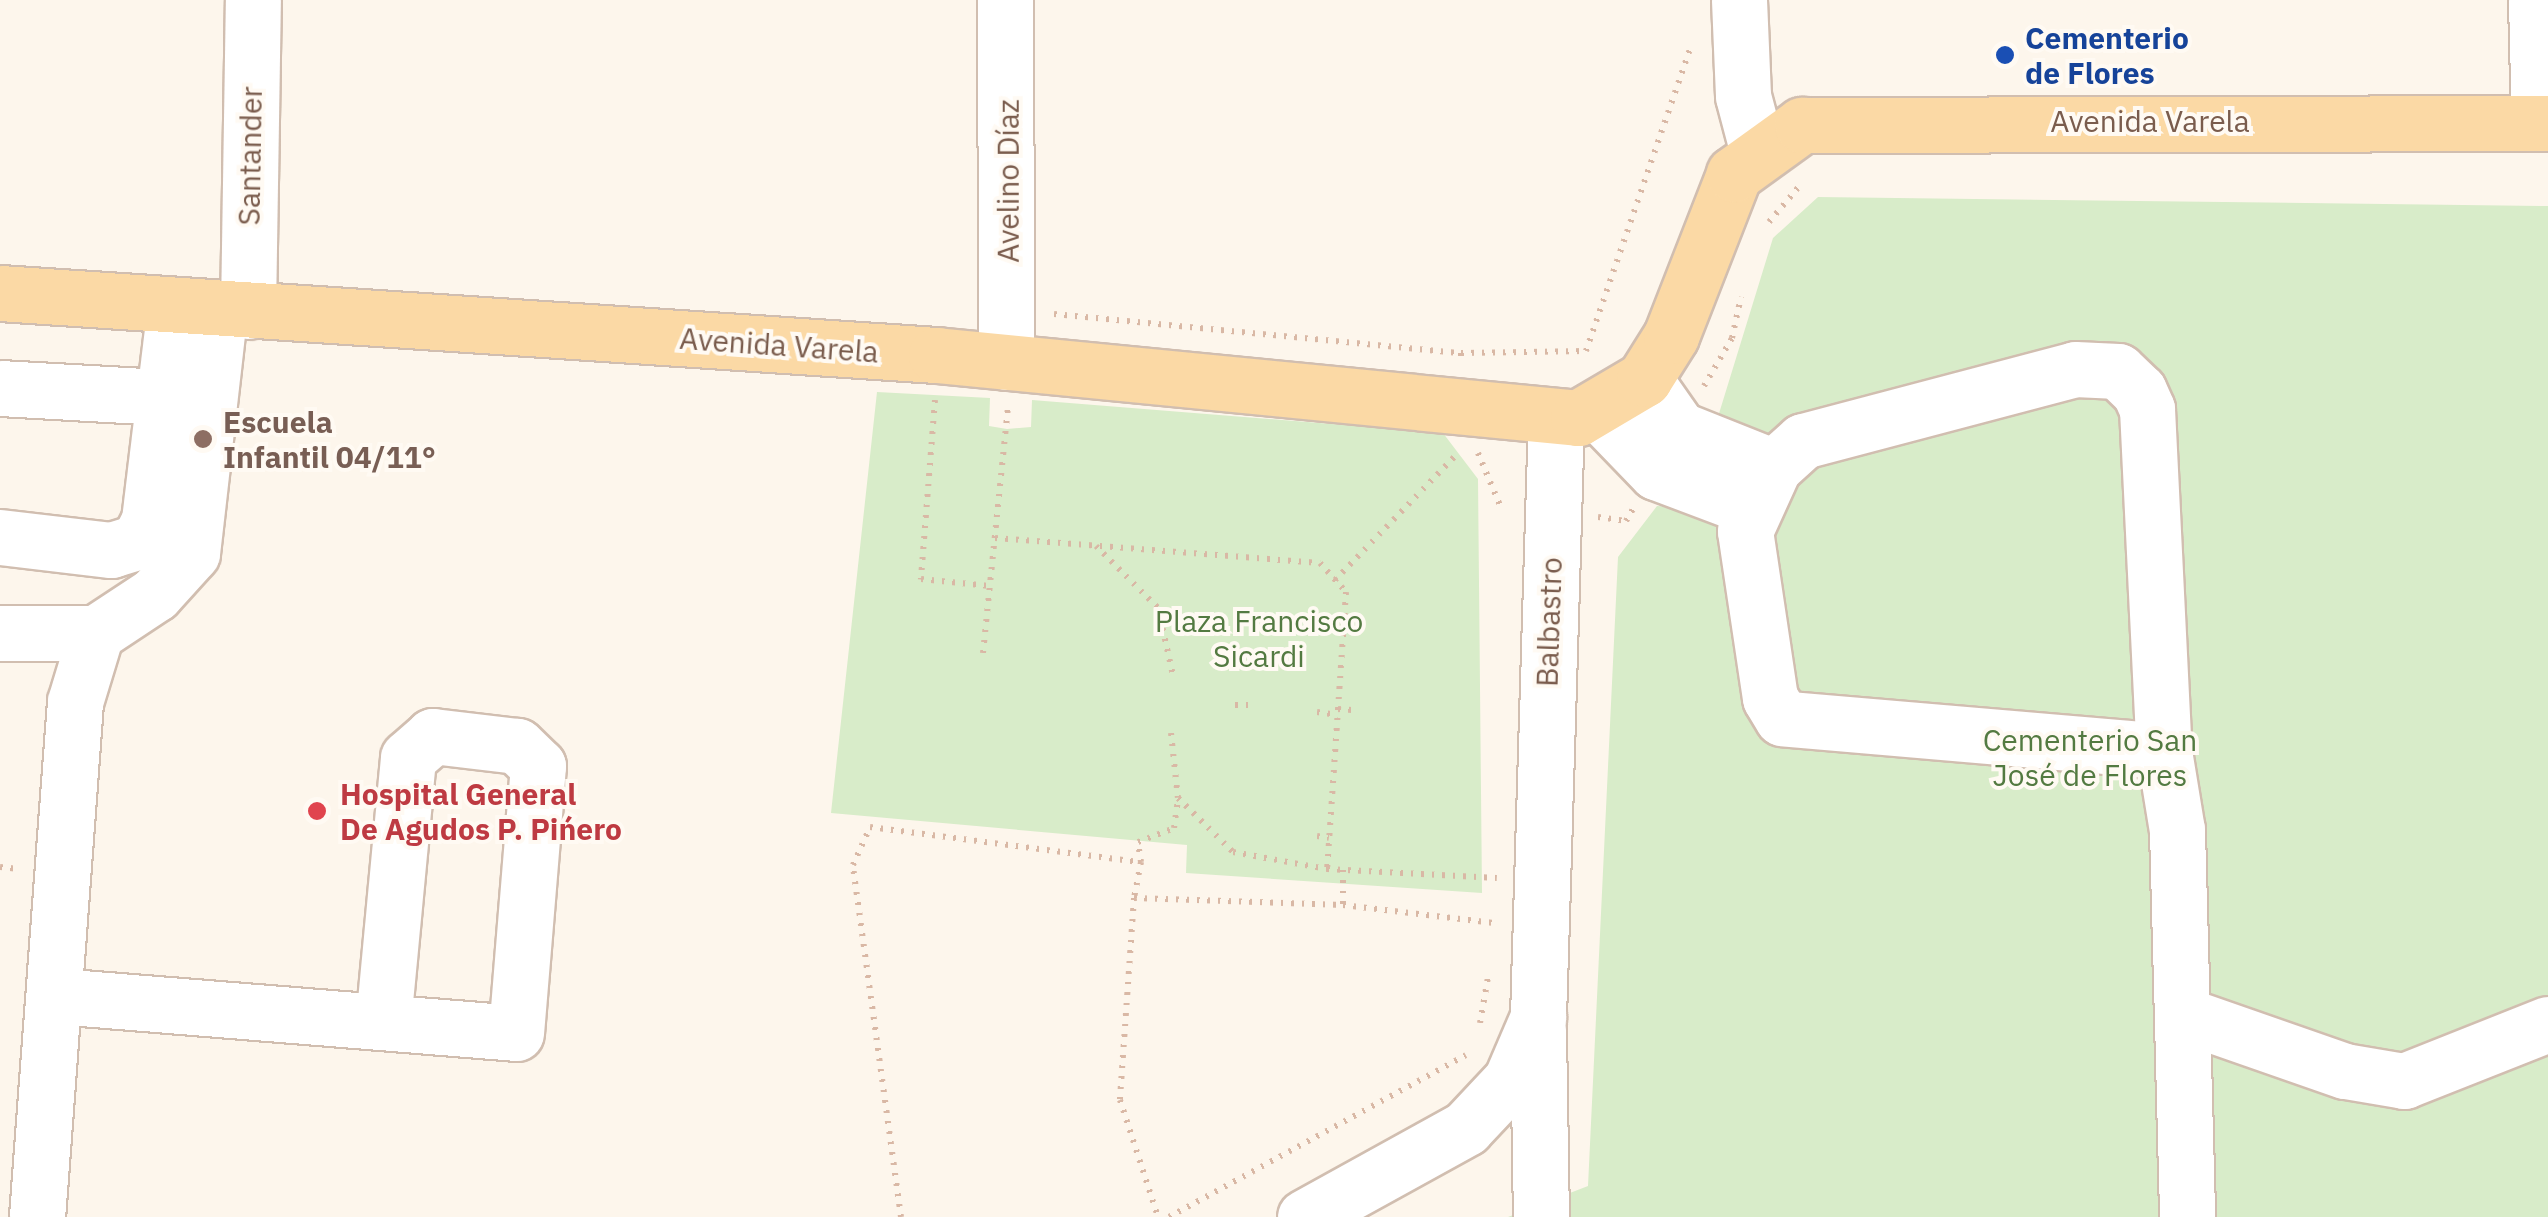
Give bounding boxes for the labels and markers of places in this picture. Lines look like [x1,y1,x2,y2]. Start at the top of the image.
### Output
place label: Cementerio de Flores [2025,20,2189,90]
marker: Cementerio de Flores [1994,44,2016,66]
place label: Escuela Infantil 04/11° [223,404,436,474]
marker: Escuela Infantil 04/11° [192,428,214,450]
place label: Hospital General De Agudos P. Pińero [340,776,622,846]
marker: Hospital General De Agudos P. Pińero [304,798,330,824]

